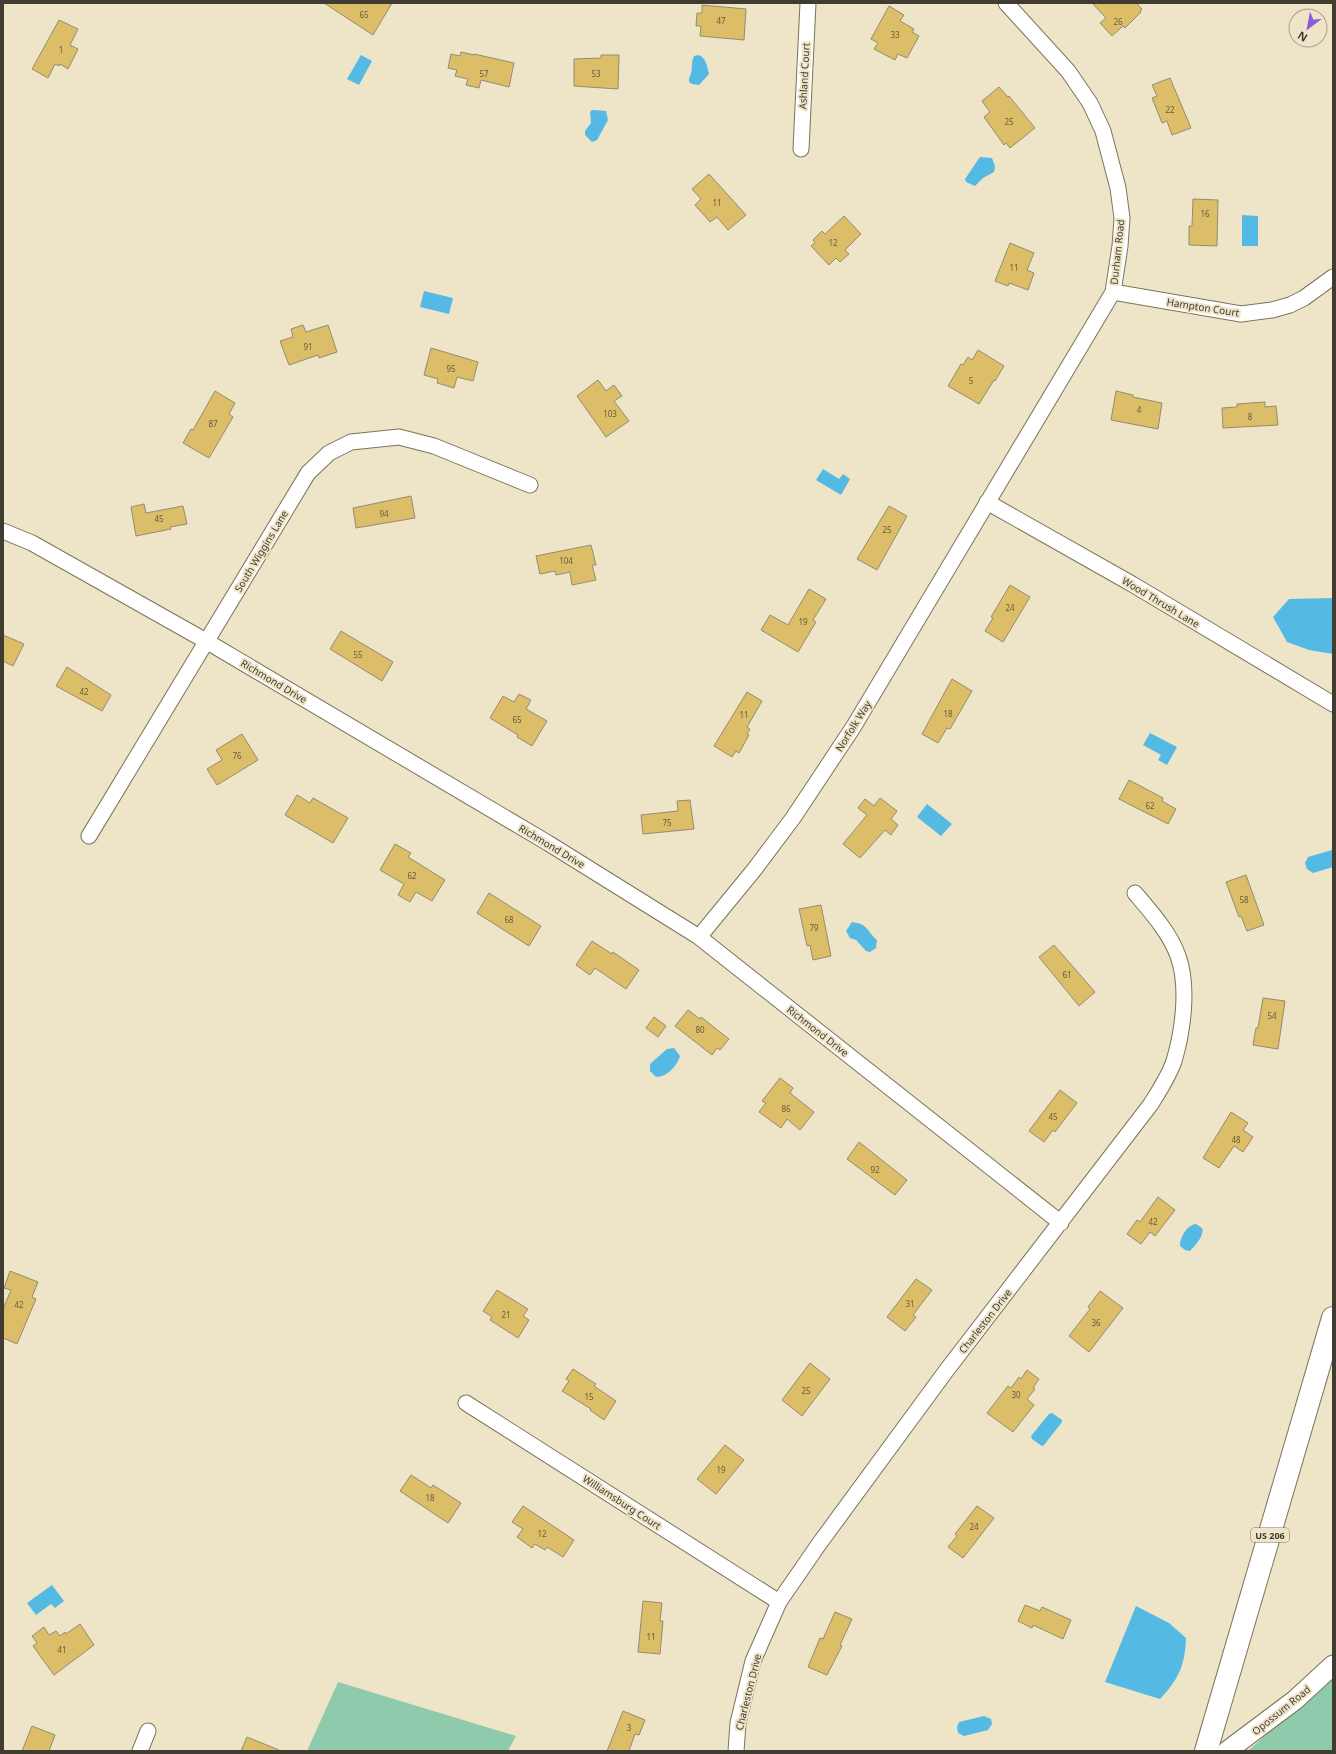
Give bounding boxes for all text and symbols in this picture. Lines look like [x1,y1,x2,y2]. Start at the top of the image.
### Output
north arrow [1288,8,1328,48]
house number: 65 [359,9,369,20]
house number: 47 [716,15,726,26]
house number: 26 [1113,16,1123,27]
text: N [1295,28,1310,46]
house number: 33 [890,29,900,40]
street label: Ashland Court [795,42,813,110]
house number: 1 [59,44,63,55]
house number: 57 [479,68,489,79]
house number: 53 [591,68,601,79]
house number: 22 [1165,104,1175,115]
house number: 25 [1004,116,1014,127]
house number: 11 [712,197,722,208]
house number: 16 [1200,208,1210,219]
street label: Durham Road [1107,219,1127,285]
house number: 12 [828,237,838,248]
house number: 11 [1009,262,1019,273]
street label: Hampton Court [1166,294,1241,320]
house number: 91 [303,341,313,352]
house number: 95 [446,363,456,374]
house number: 5 [969,375,974,386]
house number: 4 [1137,404,1142,415]
house number: 103 [603,408,617,419]
house number: 8 [1248,411,1253,422]
house number: 87 [208,418,218,429]
street label: South Wiggins Lane [231,507,291,595]
house number: 94 [379,508,389,519]
house number: 45 [154,513,164,524]
house number: 25 [882,524,892,535]
house number: 104 [559,555,573,566]
street label: Wood Thrush Lane [1120,573,1203,631]
house number: 24 [1005,602,1015,613]
house number: 19 [798,616,808,627]
house number: 55 [353,649,363,660]
street label: Richmond Drive [238,656,310,706]
house number: 42 [79,686,89,697]
street label: Norfolk Way [832,697,875,754]
house number: 18 [943,708,953,719]
house number: 11 [739,709,749,720]
house number: 65 [512,714,522,725]
house number: 76 [232,750,242,761]
house number: 62 [1145,800,1155,811]
house number: 75 [662,817,672,828]
street label: Richmond Drive [516,821,588,871]
house number: 62 [407,870,417,881]
house number: 58 [1239,894,1249,905]
house number: 68 [504,914,514,925]
house number: 79 [809,922,819,933]
house number: 61 [1062,969,1072,980]
street label: Richmond Drive [784,1002,852,1060]
house number: 54 [1267,1010,1277,1021]
house number: 80 [695,1024,705,1035]
house number: 86 [781,1103,791,1114]
house number: 45 [1048,1111,1058,1122]
house number: 48 [1231,1134,1241,1145]
house number: 92 [870,1164,880,1175]
house number: 42 [1148,1216,1158,1227]
street label: Charleston Drive [955,1286,1015,1356]
house number: 31 [905,1298,915,1309]
house number: 42 [14,1299,24,1310]
house number: 21 [501,1309,511,1320]
house number: 36 [1091,1317,1101,1328]
house number: 25 [801,1385,811,1396]
house number: 30 [1011,1389,1021,1400]
house number: 15 [584,1391,594,1402]
house number: 19 [716,1464,726,1475]
street label: Williamsburg Court [580,1471,664,1533]
house number: 18 [425,1492,435,1503]
house number: 24 [969,1521,979,1532]
house number: 12 [537,1528,547,1539]
road number: US 206 [1251,1528,1289,1542]
house number: 11 [646,1631,656,1642]
house number: 41 [57,1644,67,1655]
street label: Charleston Drive [732,1652,764,1732]
street label: Opossum Road [1249,1682,1313,1738]
house number: 3 [627,1722,632,1733]

